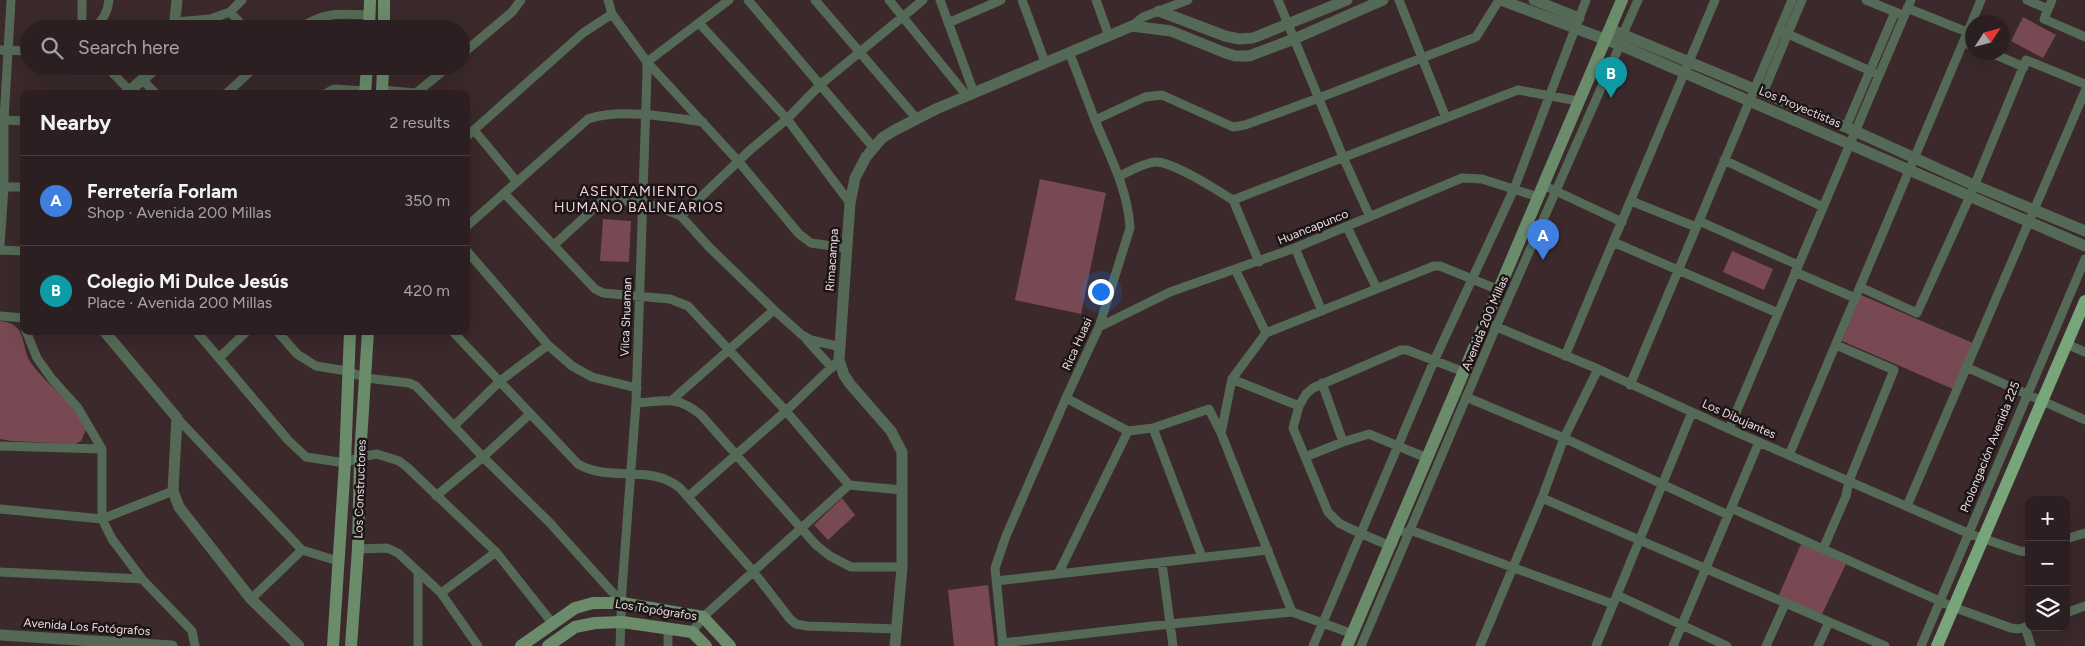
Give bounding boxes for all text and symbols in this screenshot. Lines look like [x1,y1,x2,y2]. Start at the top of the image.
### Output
north arrow [1965,15,2010,60]
search box [20,20,470,75]
icon: search [38,34,66,62]
text: Search here [78,36,180,59]
pin: B [1595,57,1627,98]
street label: Los Proyectistas [1757,83,1844,131]
text: Nearby [40,110,111,135]
text: 2 results [390,113,450,132]
text: Ferretería Forlam [87,180,238,203]
district label: ASENTAMIENTO HUMANO BALNEARIOS [554,183,724,216]
text: A [50,191,62,210]
text: 350 m [404,191,450,210]
text: Shop · Avenida 200 Millas [87,203,271,222]
street label: Huancapunco [1276,206,1350,248]
pin: A [1527,219,1559,260]
street label: Rimacampa [823,228,841,292]
text: Colegio Mi Dulce Jesús [87,270,288,293]
street label: Avenida 200 Millas [1459,273,1511,372]
street label: Vilca Shuaman [618,277,634,357]
your location [1088,279,1114,305]
text: B [51,281,61,300]
text: 420 m [403,281,450,300]
text: Place · Avenida 200 Millas [87,293,272,312]
street label: Rica Huasi [1059,316,1095,372]
street label: Prolongación Avenida 225 [1957,379,2023,514]
street label: Los Dibujantes [1700,396,1778,442]
street label: Los Constructores [351,439,369,539]
map controls [2025,496,2070,631]
button: + [2025,496,2070,541]
button: − [2025,541,2070,586]
button: layers [2025,586,2070,631]
street label: Los Topógrafos [614,597,698,623]
street label: Avenida Los Fotógrafos [23,616,151,638]

